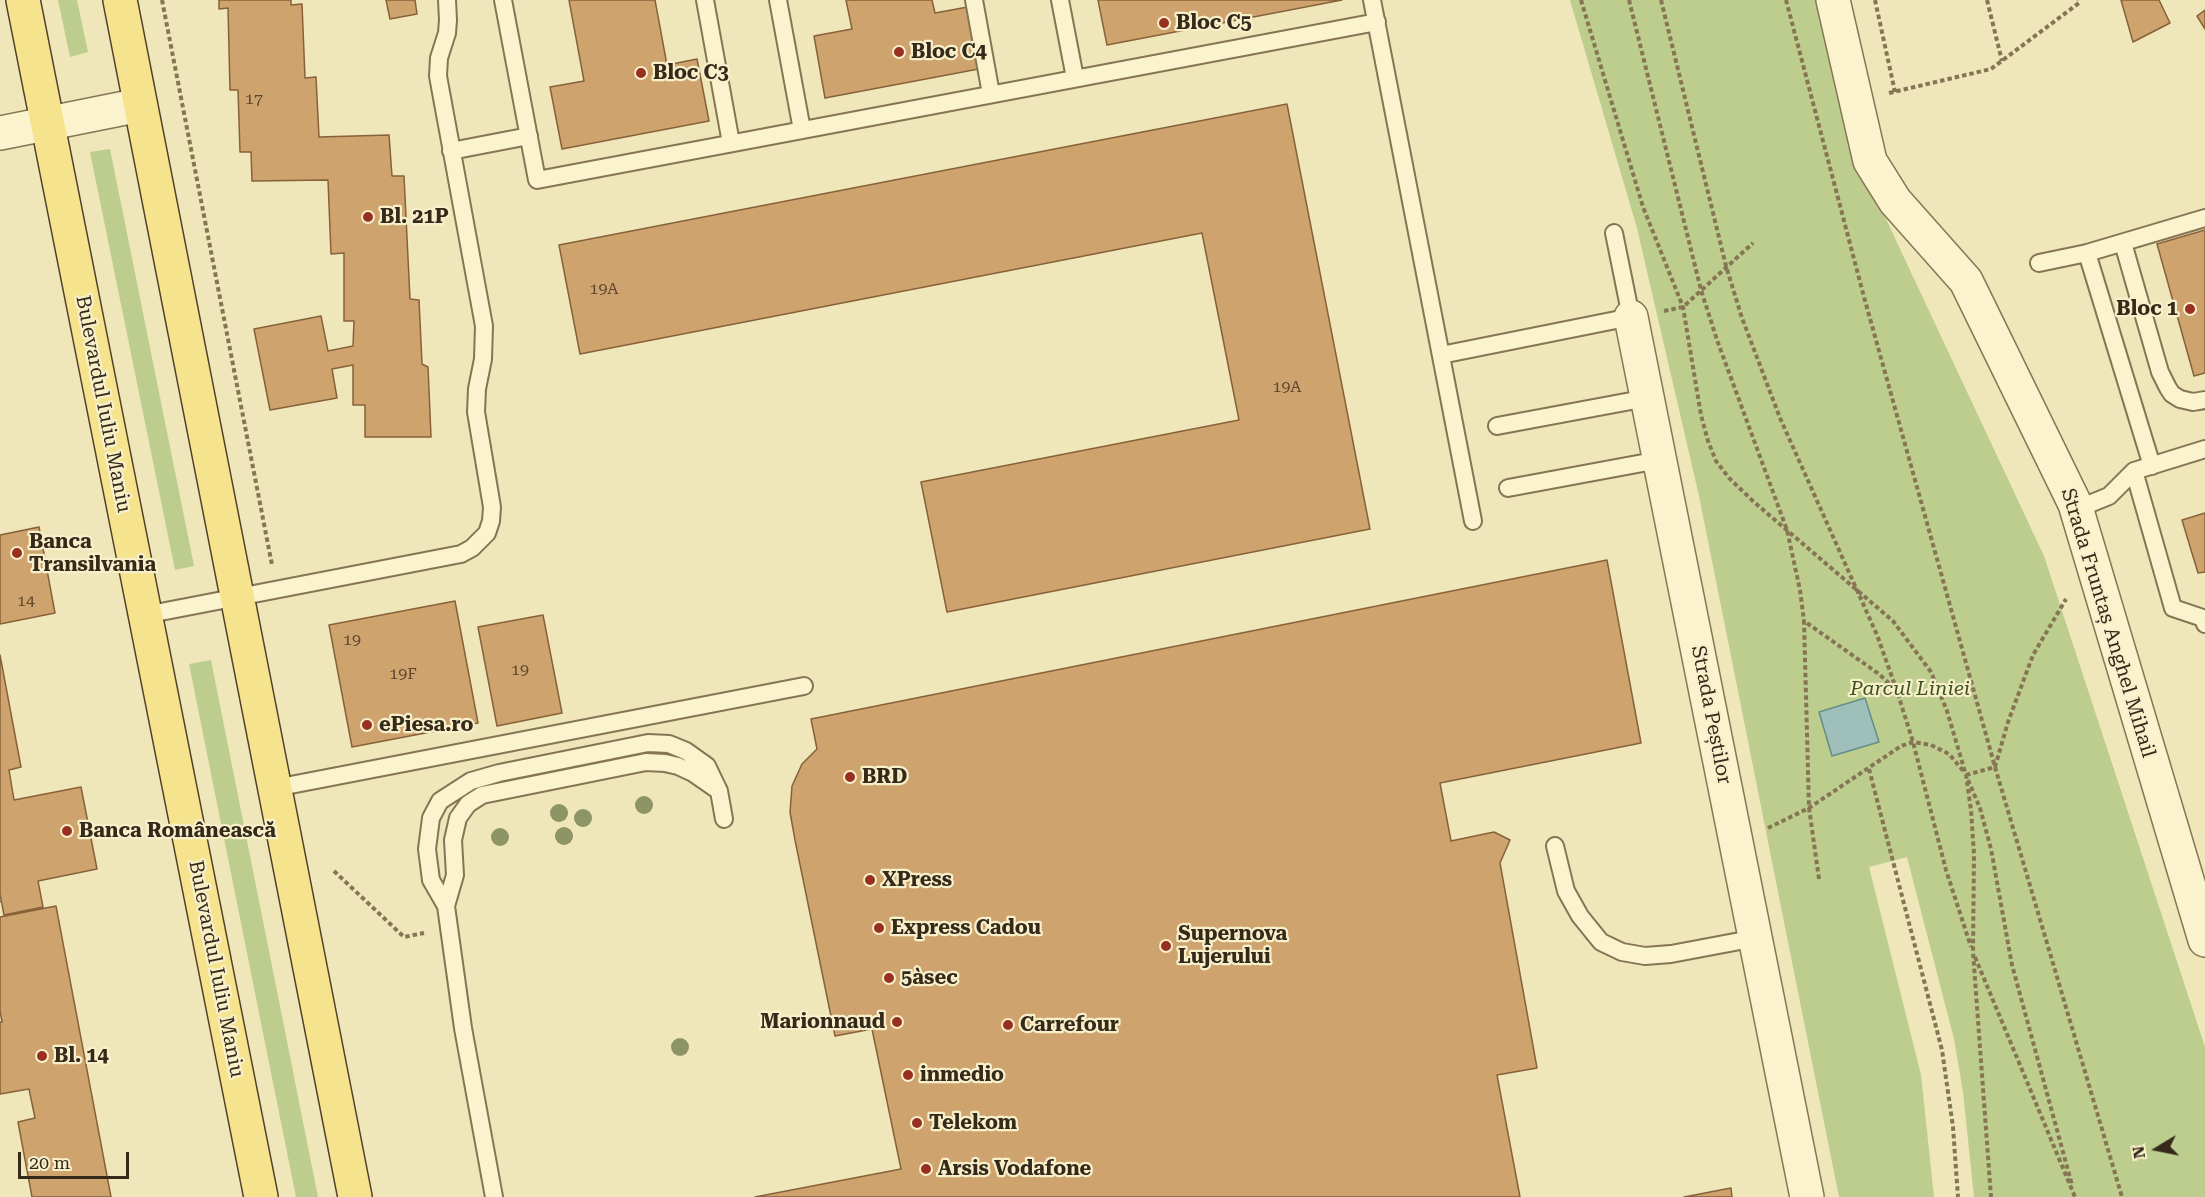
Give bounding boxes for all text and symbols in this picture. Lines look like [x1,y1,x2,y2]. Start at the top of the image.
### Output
place label: Bloc C5 [1176,11,1252,35]
marker: Bloc C5 [1157,16,1171,30]
place label: Bloc C4 [911,40,987,64]
marker: Bloc C4 [892,45,906,59]
place label: Bloc C3 [653,61,729,85]
marker: Bloc C3 [634,66,648,80]
house number: 17 [245,89,263,109]
place label: Bl. 21P [380,205,449,229]
marker: Bl. 21P [361,210,375,224]
house number: 19A [589,279,619,299]
street label: Bulevardul Iuliu Maniu [70,293,136,515]
place label: Bloc 1 [2116,297,2178,321]
marker: Bloc 1 [2183,302,2197,316]
house number: 19A [1272,377,1302,397]
street label: Strada Fruntaș Anghel Mihail [2056,485,2160,761]
place label: Banca Transilvania [29,530,156,577]
marker: Banca Transilvania [10,546,24,560]
house number: 14 [17,591,35,611]
house number: 19 [343,630,361,650]
street label: Strada Peștilor [1686,644,1736,786]
house number: 19 [511,660,529,680]
house number: 19F [389,664,417,684]
park label: Parcul Liniei [1850,677,1970,701]
place label: ePiesa.ro [379,713,473,737]
marker: ePiesa.ro [360,718,374,732]
place label: BRD [862,765,907,789]
marker: BRD [843,770,857,784]
place label: Banca Românească [79,819,276,843]
marker: Banca Românească [60,824,74,838]
street label: Bulevardul Iuliu Maniu [183,858,249,1080]
place label: XPress [882,868,952,892]
marker: XPress [863,873,877,887]
place label: Express Cadou [891,916,1041,940]
marker: Express Cadou [872,921,886,935]
place label: Supernova Lujerului [1178,922,1287,969]
marker: Supernova Lujerului [1159,939,1173,953]
place label: 5àsec [901,966,958,990]
marker: 5àsec [882,971,896,985]
place label: Marionnaud [760,1010,885,1034]
place label: Carrefour [1020,1013,1119,1037]
marker: Marionnaud [890,1015,904,1029]
marker: Carrefour [1001,1018,1015,1032]
place label: Bl. 14 [54,1044,109,1068]
marker: Bl. 14 [35,1049,49,1063]
place label: inmedio [920,1063,1004,1087]
marker: inmedio [901,1068,915,1082]
place label: Telekom [929,1111,1017,1135]
marker: Telekom [910,1116,924,1130]
north arrow [2127,1119,2187,1179]
scale bar [21,1140,132,1178]
text: N [2128,1145,2149,1160]
text: 20 m [29,1152,70,1173]
place label: Arsis Vodafone [938,1157,1091,1181]
marker: Arsis Vodafone [919,1162,933,1176]

